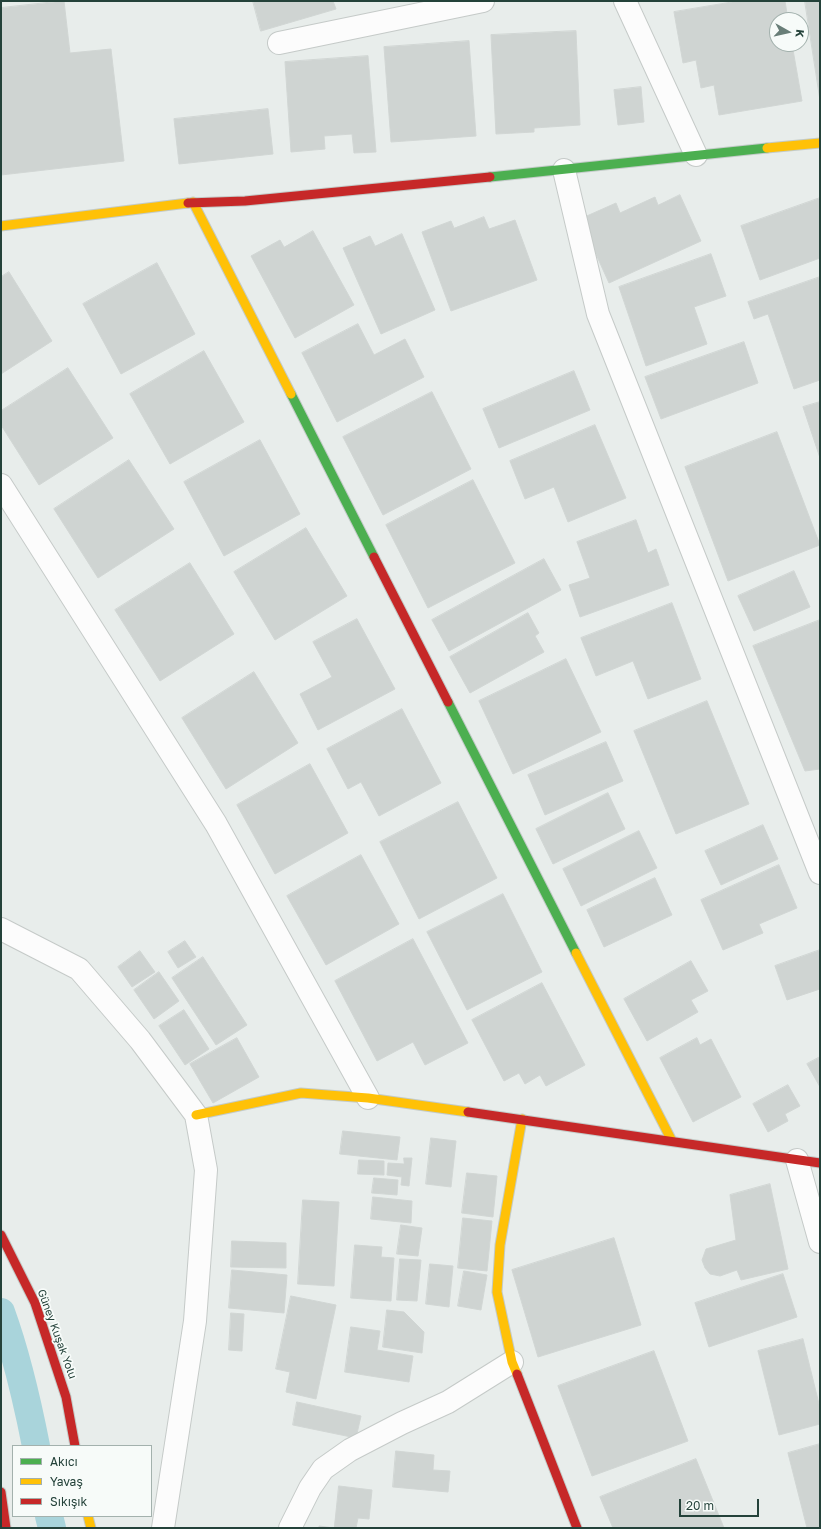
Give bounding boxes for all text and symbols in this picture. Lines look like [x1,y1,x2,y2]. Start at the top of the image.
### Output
north arrow [769,12,809,52]
text: K [793,29,807,38]
street label: Güney Kuşak Yolu [35,1287,79,1381]
legend [12,1445,152,1517]
text: Akıcı [50,1454,78,1469]
text: Yavaş [50,1474,83,1489]
scale bar [681,1491,761,1517]
text: Sıkışık [50,1494,87,1509]
text: 20 m [686,1498,714,1513]

